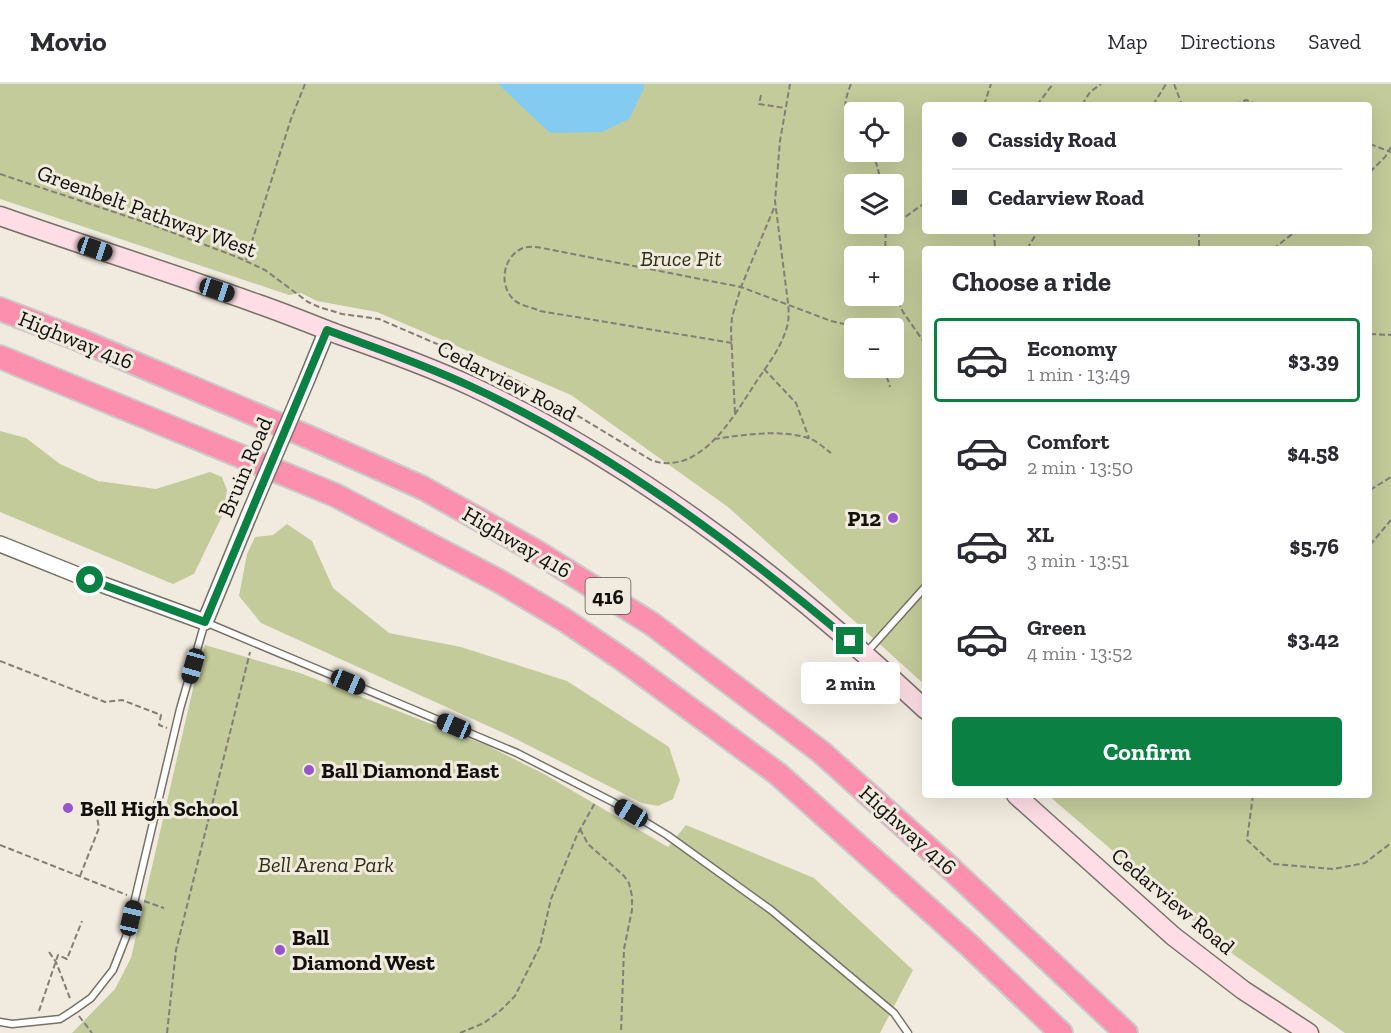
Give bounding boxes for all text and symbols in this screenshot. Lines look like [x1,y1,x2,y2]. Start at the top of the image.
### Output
text: Movio [30,25,107,58]
text: Map [1108,29,1148,54]
text: Directions [1181,29,1275,54]
text: Saved [1308,29,1361,54]
map controls [844,102,904,378]
button: locate [844,102,904,162]
text: Cassidy Road [988,126,1117,153]
street label: Greenbelt Pathway West [34,159,261,264]
button: layers [844,174,904,234]
text: Cedarview Road [988,184,1144,211]
car [75,235,115,263]
park label: Bruce Pit [640,245,722,272]
button: + [844,246,904,306]
text: Choose a ride [952,266,1111,298]
car [197,276,237,304]
street label: Highway 416 [15,305,137,375]
button: − [844,318,904,378]
icon: car [955,333,1009,387]
street label: Cedarview Road [433,334,581,428]
text: Economy [1027,335,1117,362]
text: $3.39 [1288,347,1339,374]
text: 1 min · 13:49 [1027,362,1130,386]
street label: Bruin Road [212,413,278,521]
icon: car [955,426,1009,480]
text: Comfort [1027,428,1109,455]
text: $4.58 [1287,440,1339,467]
text: 2 min · 13:50 [1027,455,1133,479]
street label: Highway 416 [458,500,576,584]
place label: P12 [847,505,881,532]
marker: P12 [886,511,900,525]
icon: car [955,519,1009,573]
text: XL [1027,521,1054,548]
text: $5.76 [1290,533,1339,560]
text: 3 min · 13:51 [1027,548,1129,572]
route start [76,566,103,593]
road number: 416 [586,578,630,614]
icon: car [955,612,1009,666]
text: Green [1027,614,1086,641]
text: $3.42 [1287,626,1339,653]
route end [836,627,863,654]
text: 4 min · 13:52 [1027,641,1133,665]
car [179,646,207,686]
callout: 2 min [800,662,900,704]
car [328,667,368,697]
text: 2 min [826,671,875,695]
car [434,711,474,741]
button: Confirm [952,717,1342,786]
place label: Ball Diamond East [321,757,499,784]
marker: Ball Diamond East [302,763,316,777]
street label: Highway 416 [854,779,962,881]
place label: Bell High School [80,795,238,822]
car [611,796,651,830]
marker: Bell High School [61,801,75,815]
street label: Cedarview Road [1106,842,1240,960]
park label: Bell Arena Park [258,851,394,878]
car [118,898,144,938]
place label: Ball Diamond West [292,924,435,976]
marker: Ball Diamond West [273,943,287,957]

